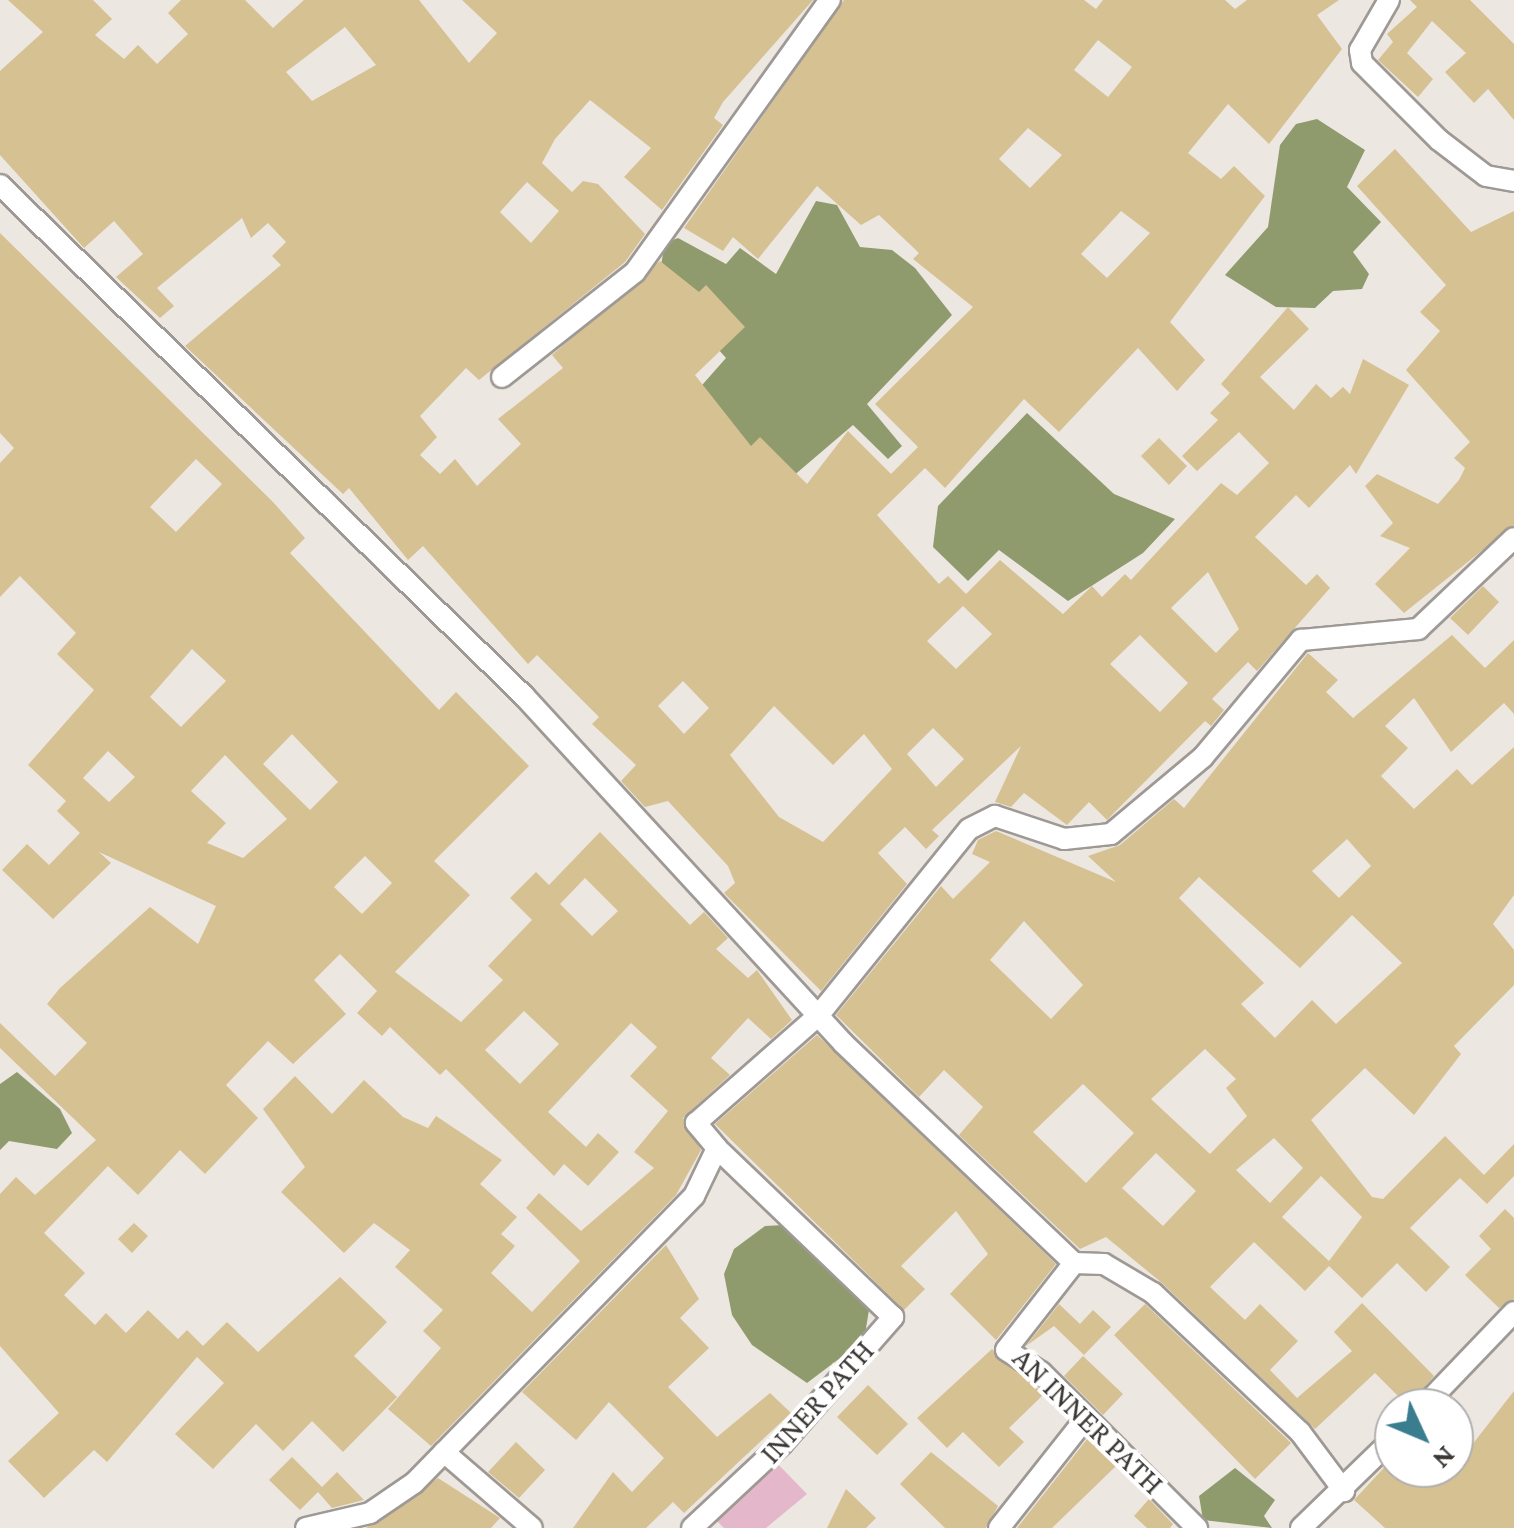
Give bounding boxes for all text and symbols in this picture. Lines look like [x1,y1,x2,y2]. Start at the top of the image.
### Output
street label: INNER PATH [752,1333,882,1471]
street label: AN INNER PATH [1005,1340,1171,1502]
north arrow [1374,1388,1474,1488]
text: N [1427,1440,1462,1475]

